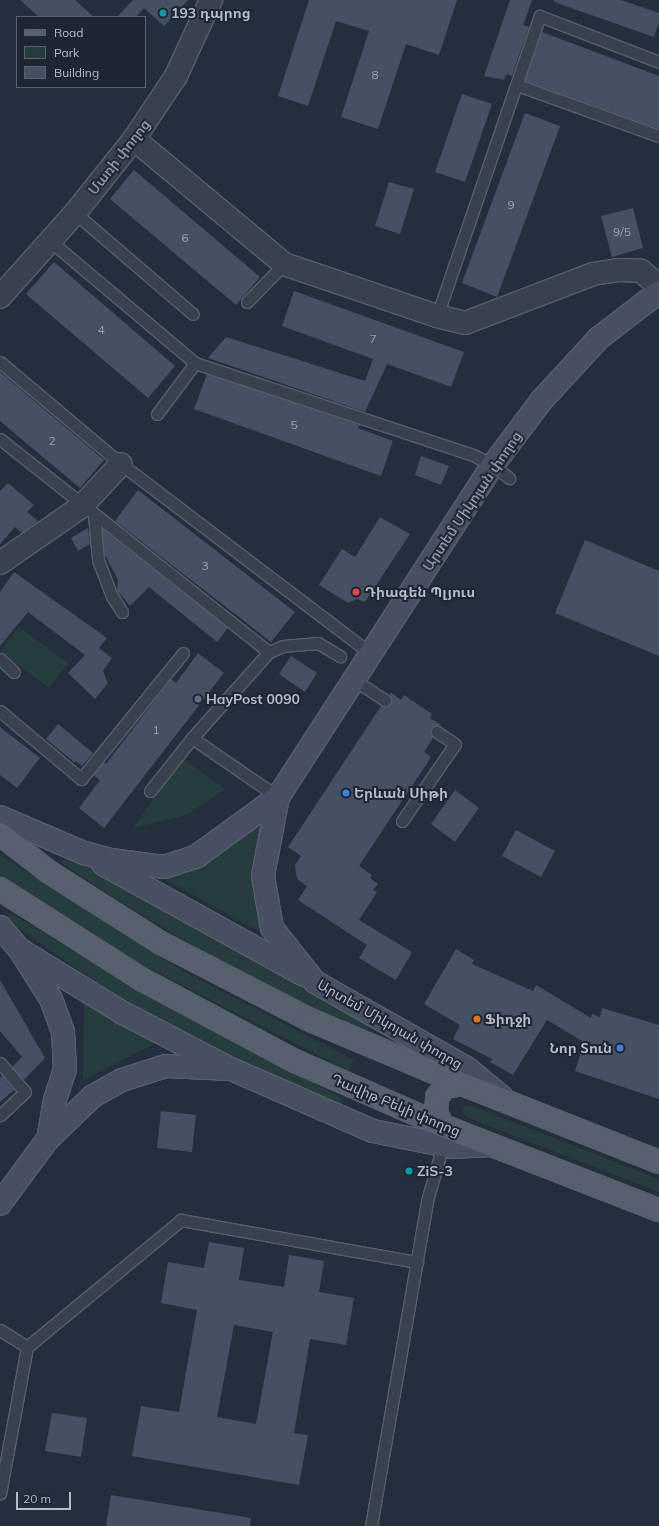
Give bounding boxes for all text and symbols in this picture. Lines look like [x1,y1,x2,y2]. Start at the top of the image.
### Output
place label: 193 դպրոց [171,5,251,21]
marker: 193 դպրոց [158,8,168,18]
legend [16,16,146,88]
text: Road [54,25,83,40]
text: Park [54,45,79,60]
text: Building [54,65,99,80]
house number: 8 [371,68,379,82]
street label: Մառի փողոց [85,116,153,198]
house number: 9 [507,198,515,212]
house number: 9/5 [613,225,631,239]
house number: 6 [181,231,189,245]
house number: 4 [97,323,105,337]
house number: 7 [369,332,377,346]
house number: 5 [290,418,298,432]
street label: Արտեմ Միկոյան փողոց [419,428,525,574]
house number: 2 [48,434,56,448]
house number: 3 [201,559,209,573]
place label: Դիագեն Պլյուս [365,584,475,600]
marker: Դիագեն Պլյուս [350,586,362,598]
place label: HayPost 0090 [206,691,300,707]
marker: HayPost 0090 [193,694,203,704]
house number: 1 [152,723,160,737]
place label: Երևան Սիթի [354,785,448,801]
marker: Երևան Սիթի [341,788,351,798]
street label: Արտեմ Միկոյան փողոց [315,976,465,1072]
place label: Ֆիդջի [485,1011,531,1027]
marker: Ֆիդջի [472,1014,482,1024]
place label: Նոր Տուն [549,1040,612,1056]
marker: Նոր Տուն [615,1043,625,1053]
street label: Դավիթ Բեկի փողոց [329,1070,463,1140]
place label: ZiS-3 [417,1163,453,1179]
marker: ZiS-3 [404,1166,414,1176]
scale bar [18,1484,73,1510]
text: 20 m [23,1491,51,1506]

